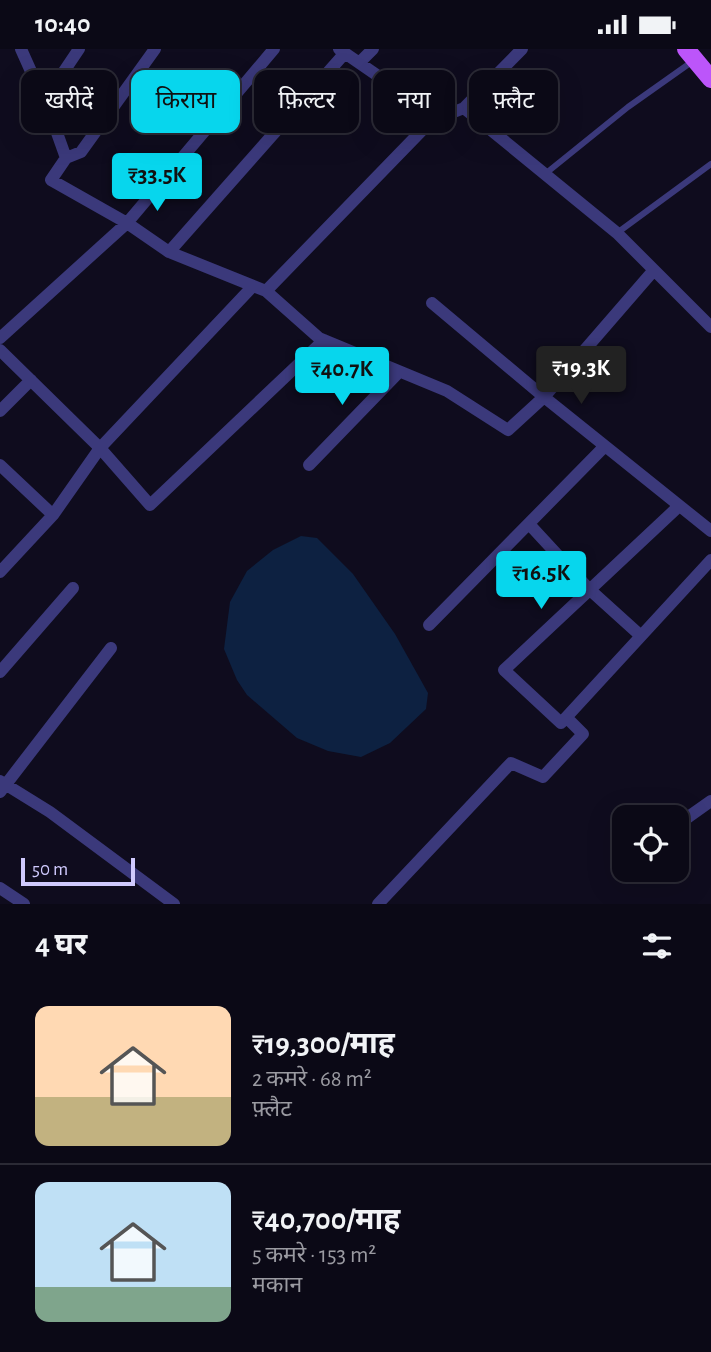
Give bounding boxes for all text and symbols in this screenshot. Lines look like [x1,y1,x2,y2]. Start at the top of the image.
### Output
text: 10:40 [35,11,90,37]
chip: खरीदें [21,70,117,133]
chip: किराया [131,70,240,133]
chip: फ़िल्टर [254,70,359,133]
chip: नया [373,70,455,133]
chip: फ़्लैट [469,70,558,133]
pin: ₹33.5K [100,153,214,213]
text: ₹33.5K [128,164,186,187]
pin: ₹40.7K [285,347,399,407]
pin: ₹19.3K [524,347,638,406]
text: ₹19.3K [552,357,610,380]
text: ₹40.7K [311,358,373,381]
pin: ₹16.5K [484,552,598,611]
text: ₹16.5K [512,562,570,585]
map controls [612,805,689,882]
button: locate [612,805,689,882]
scale bar [21,855,135,887]
text: 50 m [32,860,68,879]
icon: filters [638,927,676,965]
text: 4 घर [35,930,87,960]
text: ₹19,300/माह [252,1029,395,1059]
icon: home [91,1034,175,1118]
text: 2 कमरे · 68 m² [252,1068,372,1091]
text: फ़्लैट [252,1098,292,1121]
text: ₹40,700/माह [252,1205,400,1235]
icon: home [91,1210,175,1294]
text: 5 कमरे · 153 m² [252,1244,376,1267]
text: मकान [252,1274,302,1297]

